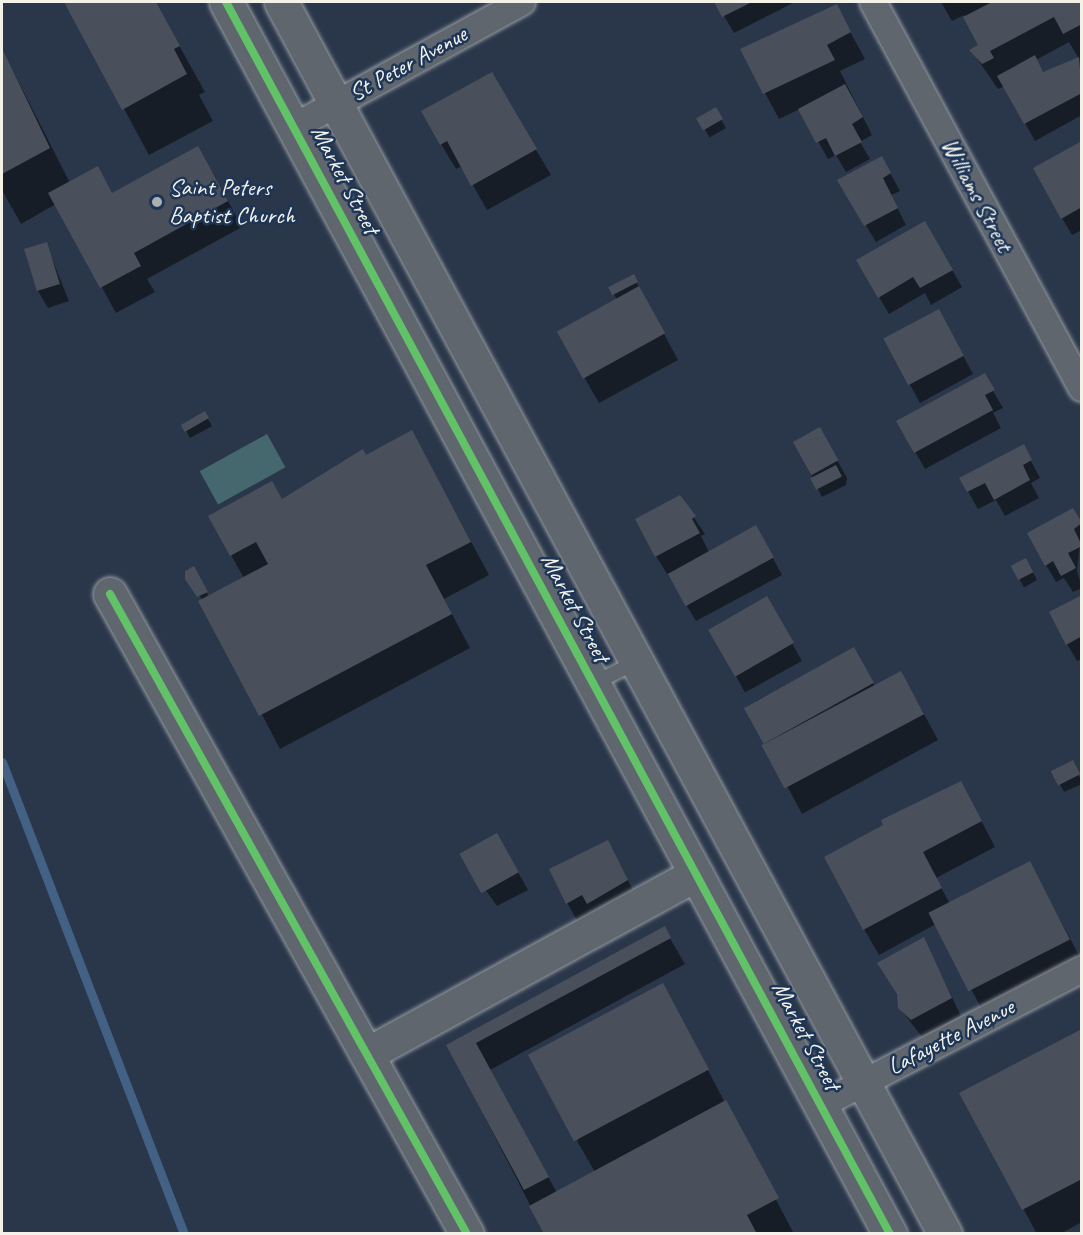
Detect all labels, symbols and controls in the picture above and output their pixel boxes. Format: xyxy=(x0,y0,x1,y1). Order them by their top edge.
street label: St Peter Avenue xyxy=(344,20,472,108)
street label: Market Street xyxy=(304,121,386,239)
street label: Williams Street xyxy=(935,133,1019,257)
place label: Saint Peters Baptist Church xyxy=(169,174,295,230)
marker: Saint Peters Baptist Church xyxy=(150,195,164,209)
street label: Market Street xyxy=(534,549,616,667)
street label: Market Street xyxy=(765,977,847,1095)
street label: Lafayette Avenue xyxy=(883,993,1019,1081)

